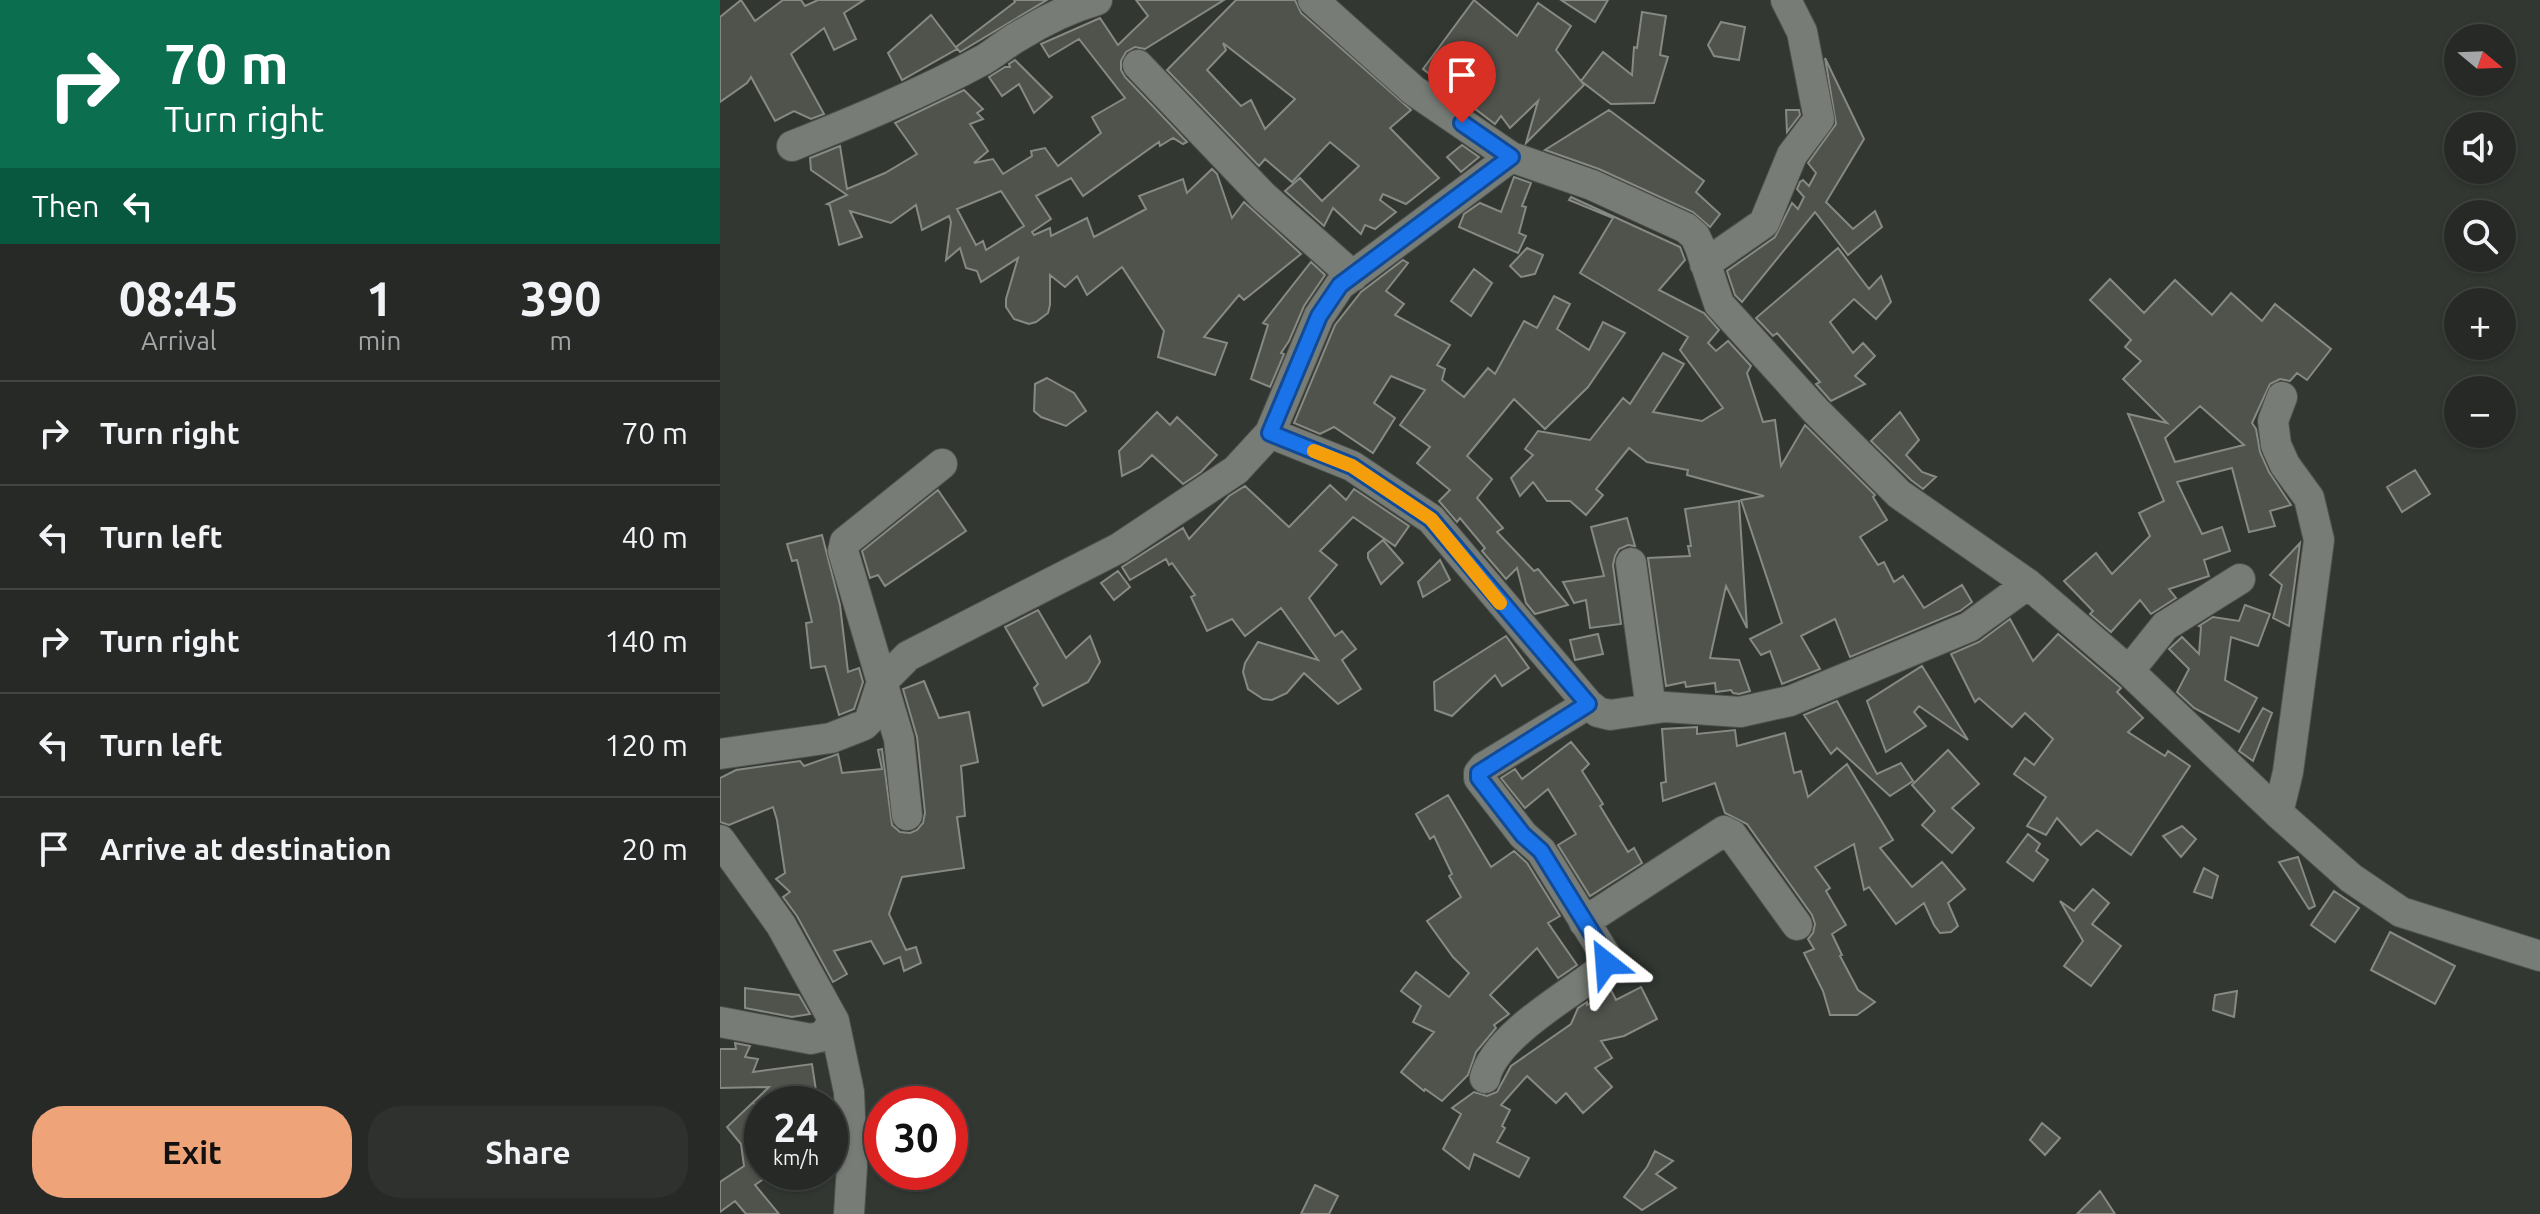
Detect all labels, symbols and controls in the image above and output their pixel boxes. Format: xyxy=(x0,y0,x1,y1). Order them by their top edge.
north arrow xyxy=(2444,24,2516,96)
map controls xyxy=(2444,24,2516,448)
icon: right xyxy=(32,32,136,136)
text: 70 m xyxy=(164,32,289,95)
pin xyxy=(1428,41,1496,123)
icon: arrive xyxy=(1440,53,1484,97)
text: Turn right xyxy=(164,98,324,139)
button: sound xyxy=(2444,112,2516,184)
icon: left xyxy=(116,184,160,228)
text: Then xyxy=(32,189,100,223)
button: search xyxy=(2444,200,2516,272)
text: 08:45 xyxy=(119,271,239,325)
text: 1 xyxy=(366,271,393,325)
text: 390 xyxy=(520,271,601,325)
button: + xyxy=(2444,288,2516,360)
text: Arrival xyxy=(141,326,217,355)
text: min xyxy=(358,326,401,355)
text: m xyxy=(549,326,572,355)
button: − xyxy=(2444,376,2516,448)
icon: right xyxy=(32,411,76,455)
text: Turn right xyxy=(100,416,240,450)
text: 70 m xyxy=(621,416,688,450)
icon: left xyxy=(32,515,76,559)
text: Turn left xyxy=(100,520,222,554)
text: 40 m xyxy=(621,520,688,554)
icon: right xyxy=(32,619,76,663)
text: Turn right xyxy=(100,624,240,658)
text: 140 m xyxy=(604,624,688,658)
icon: left xyxy=(32,723,76,767)
text: Turn left xyxy=(100,728,222,762)
text: 120 m xyxy=(604,728,688,762)
icon: arrive xyxy=(32,827,76,871)
text: Arrive at destination xyxy=(100,832,392,866)
text: 20 m xyxy=(621,832,688,866)
position arrow xyxy=(1564,921,1648,1005)
speed limit sign: 30 xyxy=(864,1086,968,1190)
text: 24 xyxy=(773,1105,819,1150)
button: Exit xyxy=(32,1106,352,1198)
button: Share xyxy=(368,1106,688,1198)
text: km/h xyxy=(773,1146,819,1169)

